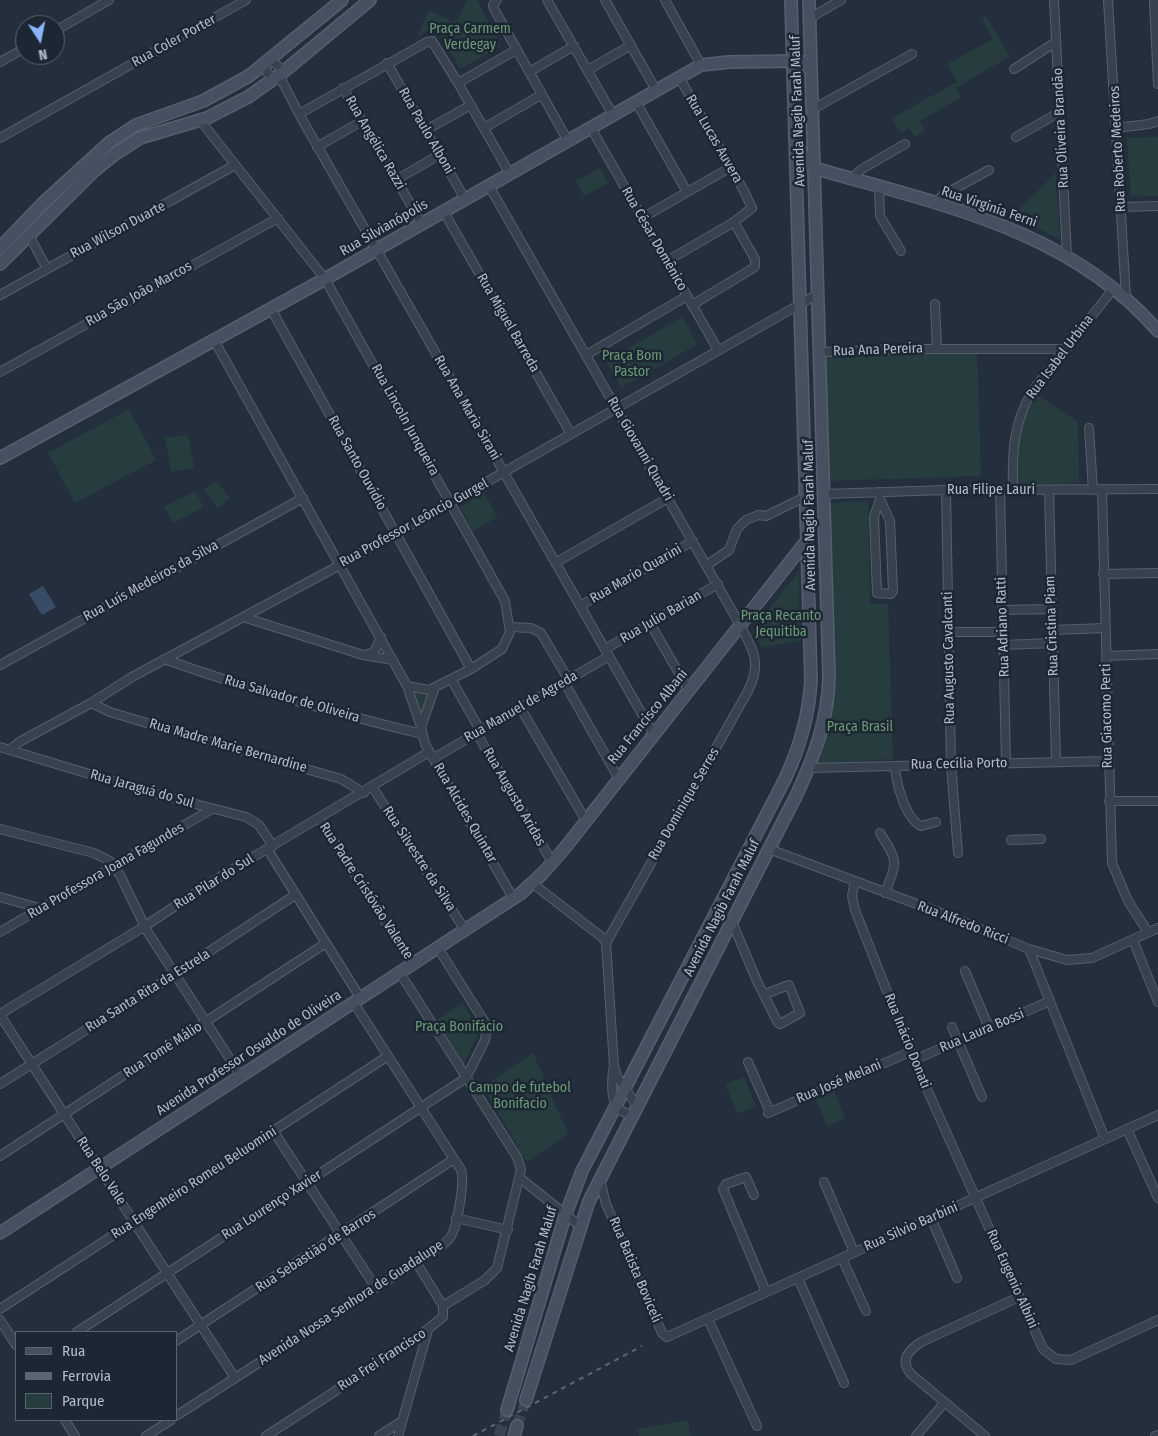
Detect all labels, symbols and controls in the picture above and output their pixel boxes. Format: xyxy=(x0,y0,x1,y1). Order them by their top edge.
street label: Rua Coler Porter xyxy=(129,11,219,71)
north arrow xyxy=(15,15,65,65)
park label: Praça Carmem Verdegay xyxy=(429,21,511,54)
street label: Avenida Nagib Farah Maluf xyxy=(787,35,809,187)
text: N xyxy=(37,45,49,63)
street label: Rua Oliveira Brandão xyxy=(1049,67,1073,189)
street label: Rua Paulo Alboni xyxy=(394,85,458,177)
street label: Rua Roberto Medeiros xyxy=(1106,85,1130,213)
street label: Rua Lucas Auvera xyxy=(682,92,746,186)
street label: Rua Angélica Razzi xyxy=(341,93,409,193)
street label: Rua Virginía Ferni xyxy=(939,183,1039,231)
street label: Rua César Domênico xyxy=(617,184,691,294)
street label: Rua Silvianópolis xyxy=(337,196,431,260)
street label: Rua Wilson Duarte xyxy=(68,198,168,262)
street label: Rua São João Marcos xyxy=(83,258,195,330)
street label: Rua Miguel Barreda xyxy=(473,271,543,375)
street label: Rua Isabel Urbina xyxy=(1023,312,1097,402)
street label: Rua Ana Pereira xyxy=(833,340,923,360)
park label: Praça Bom Pastor xyxy=(602,348,662,381)
street label: Rua Ana Maria Sirani xyxy=(430,353,504,463)
street label: Rua Lincoln Junqueira xyxy=(367,361,443,479)
street label: Rua Giovanni Quadri xyxy=(603,394,677,504)
street label: Rua Santo Ouvídio xyxy=(324,413,390,513)
street label: Avenida Nagib Farah Maluf xyxy=(800,439,820,591)
street label: Rua Professor Leôncio Gurgel xyxy=(337,475,491,571)
street label: Rua Filipe Lauri xyxy=(947,482,1035,498)
street label: Rua Luís Medeiros da Silva xyxy=(81,537,221,625)
street label: Rua Mario Quarini xyxy=(587,541,685,607)
street label: Rua Cristina Piam xyxy=(1042,575,1062,677)
street label: Rua Adriano Ratti xyxy=(993,577,1013,677)
street label: Rua Julio Barian xyxy=(617,587,705,647)
street label: Rua Augusto Cavalcanti xyxy=(939,591,959,725)
park label: Praça Recanto Jequitiba xyxy=(741,608,821,640)
street label: Rua Giacomo Perti xyxy=(1098,663,1116,769)
street label: Rua Francisco Albani xyxy=(605,666,691,768)
street label: Rua Manuel de Agreda xyxy=(461,668,581,746)
street label: Rua Salvador de Oliveira xyxy=(222,672,362,726)
street label: Rua Madre Marie Bernardine xyxy=(147,715,309,777)
park label: Praça Brasil xyxy=(827,719,893,735)
street label: Rua Augusto Aridas xyxy=(479,745,549,849)
street label: Rua Dominique Serres xyxy=(645,745,723,863)
street label: Rua Cecília Porto xyxy=(910,755,1008,773)
street label: Rua Alcides Quintar xyxy=(430,760,500,866)
street label: Rua Jaraguá do Sul xyxy=(88,766,196,812)
street label: Rua Silvestre da Silva xyxy=(379,803,459,915)
street label: Rua Professora Joana Fagundes xyxy=(25,819,187,923)
street label: Rua Padre Cristóvão Valente xyxy=(315,819,417,963)
street label: Avenida Nagib Farah Maluf xyxy=(680,837,764,979)
street label: Rua Pilar do Sul xyxy=(171,851,257,913)
street label: Rua Alfredo Ricci xyxy=(915,898,1011,948)
street label: Rua Santa Rita da Estrela xyxy=(83,946,213,1036)
street label: Avenida Professor Osvaldo de Oliveira xyxy=(153,987,345,1119)
street label: Rua Inácio Donati xyxy=(880,991,934,1091)
street label: Rua Laura Bossi xyxy=(937,1006,1027,1056)
street label: Rua Tomé Málio xyxy=(121,1018,205,1082)
park label: Praça Bonifácio xyxy=(415,1019,503,1035)
street label: Rua José Melani xyxy=(794,1057,884,1107)
park label: Campo de futebol Bonifacio xyxy=(469,1080,571,1112)
street label: Rua Engenheiro Romeu Beluomini xyxy=(108,1123,280,1243)
street label: Rua Belo Vale xyxy=(73,1134,129,1208)
street label: Rua Lourenço Xavier xyxy=(219,1166,325,1244)
street label: Rua Silvio Barbini xyxy=(862,1199,960,1255)
street label: Avenida Nagib Farah Maluf xyxy=(501,1204,561,1354)
street label: Rua Sebastião de Barros xyxy=(253,1206,379,1296)
street label: Rua Batista Boviceli xyxy=(605,1215,665,1325)
street label: Rua Eugenio Albini xyxy=(983,1227,1041,1331)
street label: Avenida Nossa Senhora de Guadalupe xyxy=(255,1237,447,1369)
street label: Rua Frei Francisco xyxy=(335,1325,429,1395)
legend xyxy=(15,1331,178,1421)
text: Rua xyxy=(62,1342,85,1360)
text: Ferrovia xyxy=(62,1367,111,1385)
text: Parque xyxy=(62,1392,105,1410)

